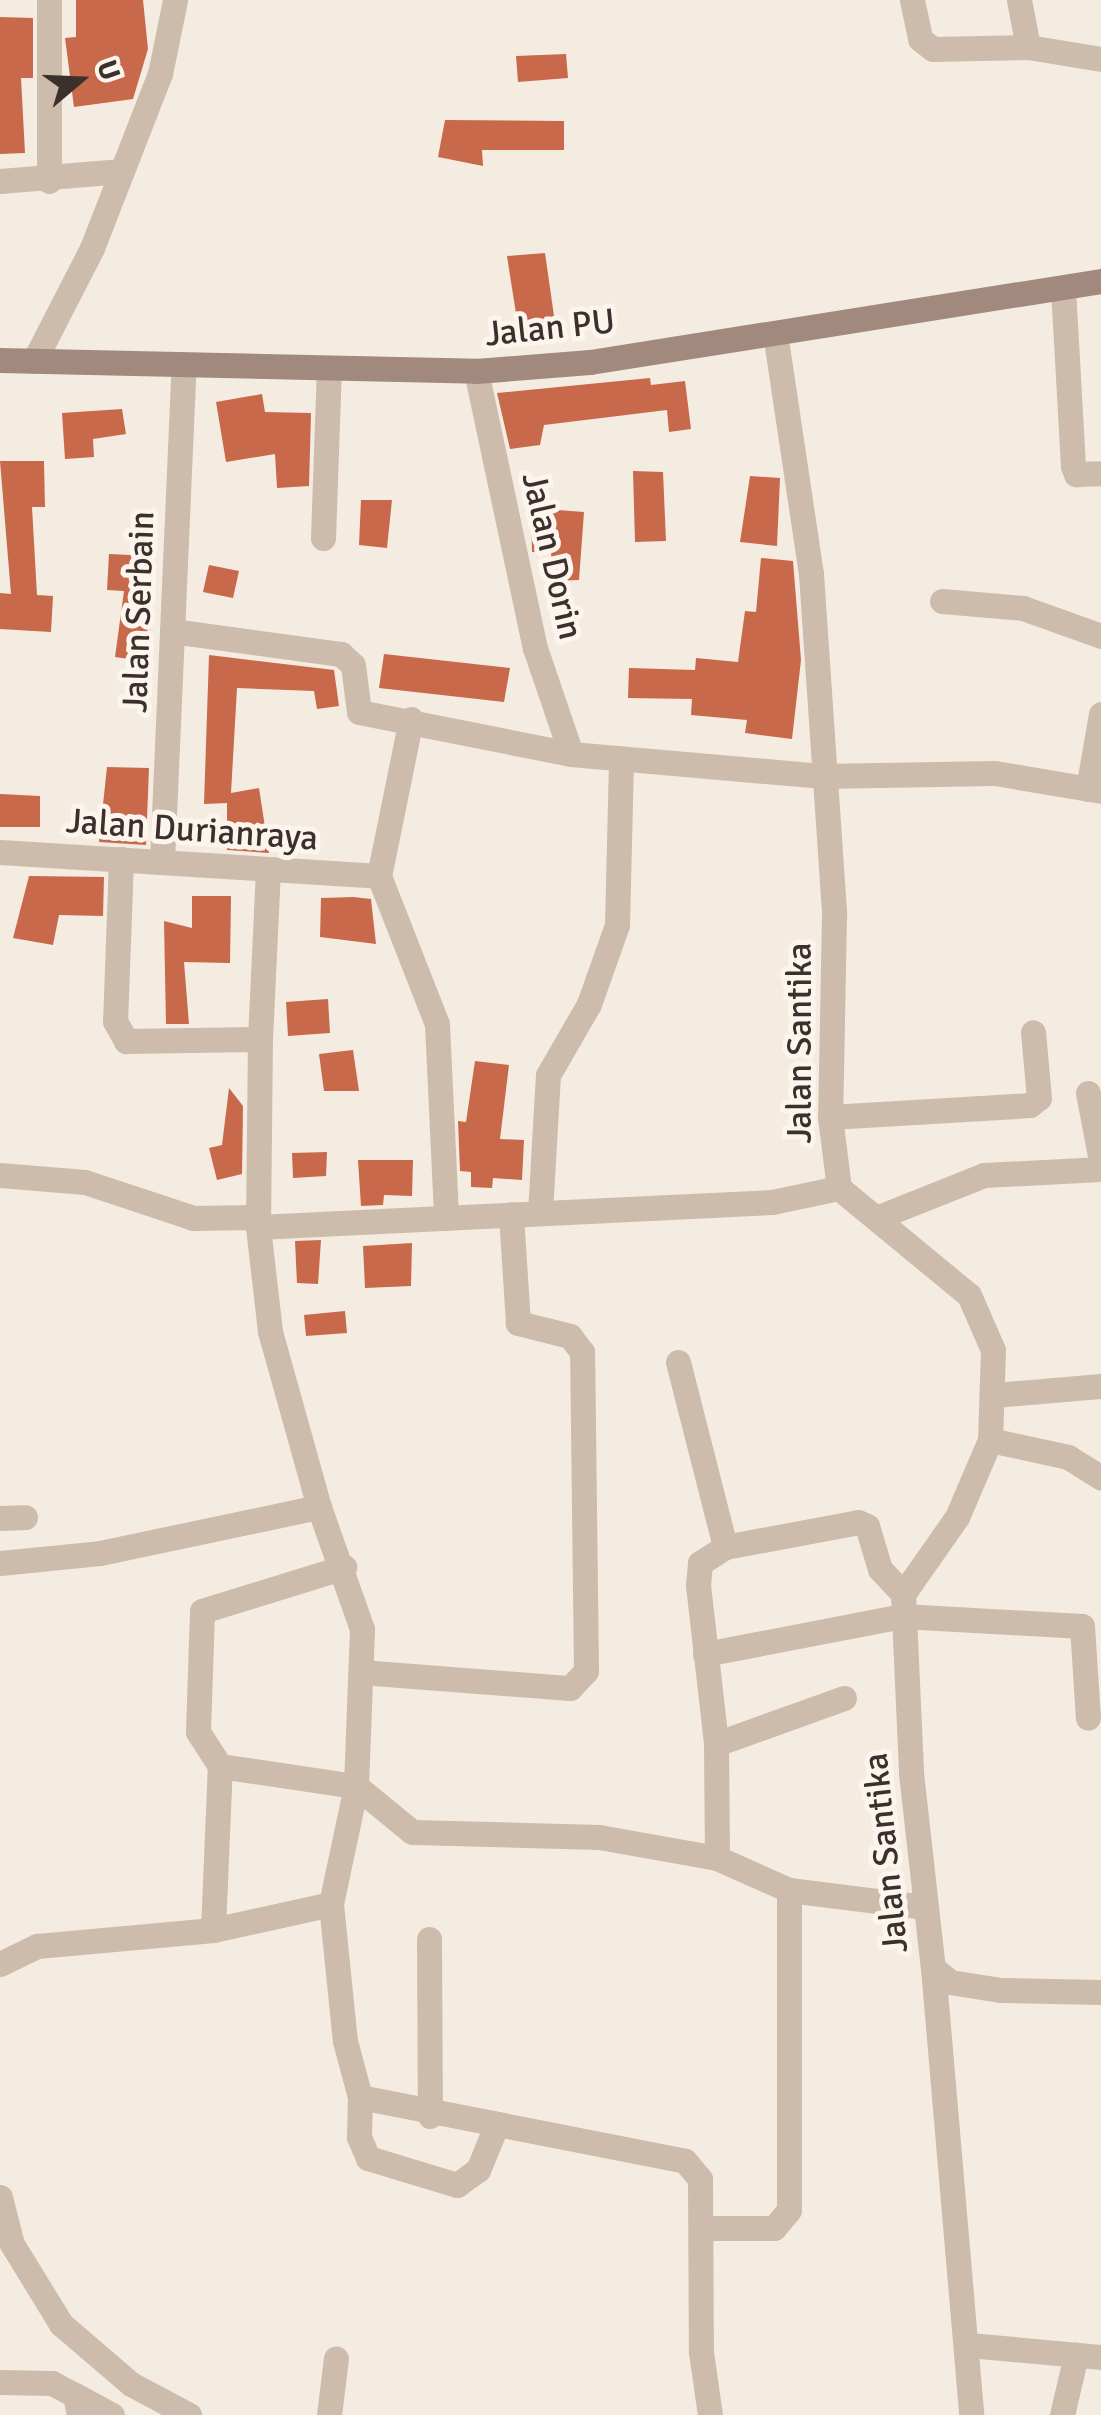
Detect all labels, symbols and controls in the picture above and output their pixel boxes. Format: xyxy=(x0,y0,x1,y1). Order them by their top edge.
north arrow xyxy=(30,30,130,130)
text: U xyxy=(89,56,128,85)
street label: Jalan PU xyxy=(483,300,617,356)
street label: Jalan Dorin xyxy=(512,468,592,644)
street label: Jalan Serbain xyxy=(114,510,164,714)
street label: Jalan Durianraya xyxy=(65,800,319,860)
street label: Jalan Santika xyxy=(779,943,821,1143)
street label: Jalan Santika xyxy=(855,1751,917,1955)

